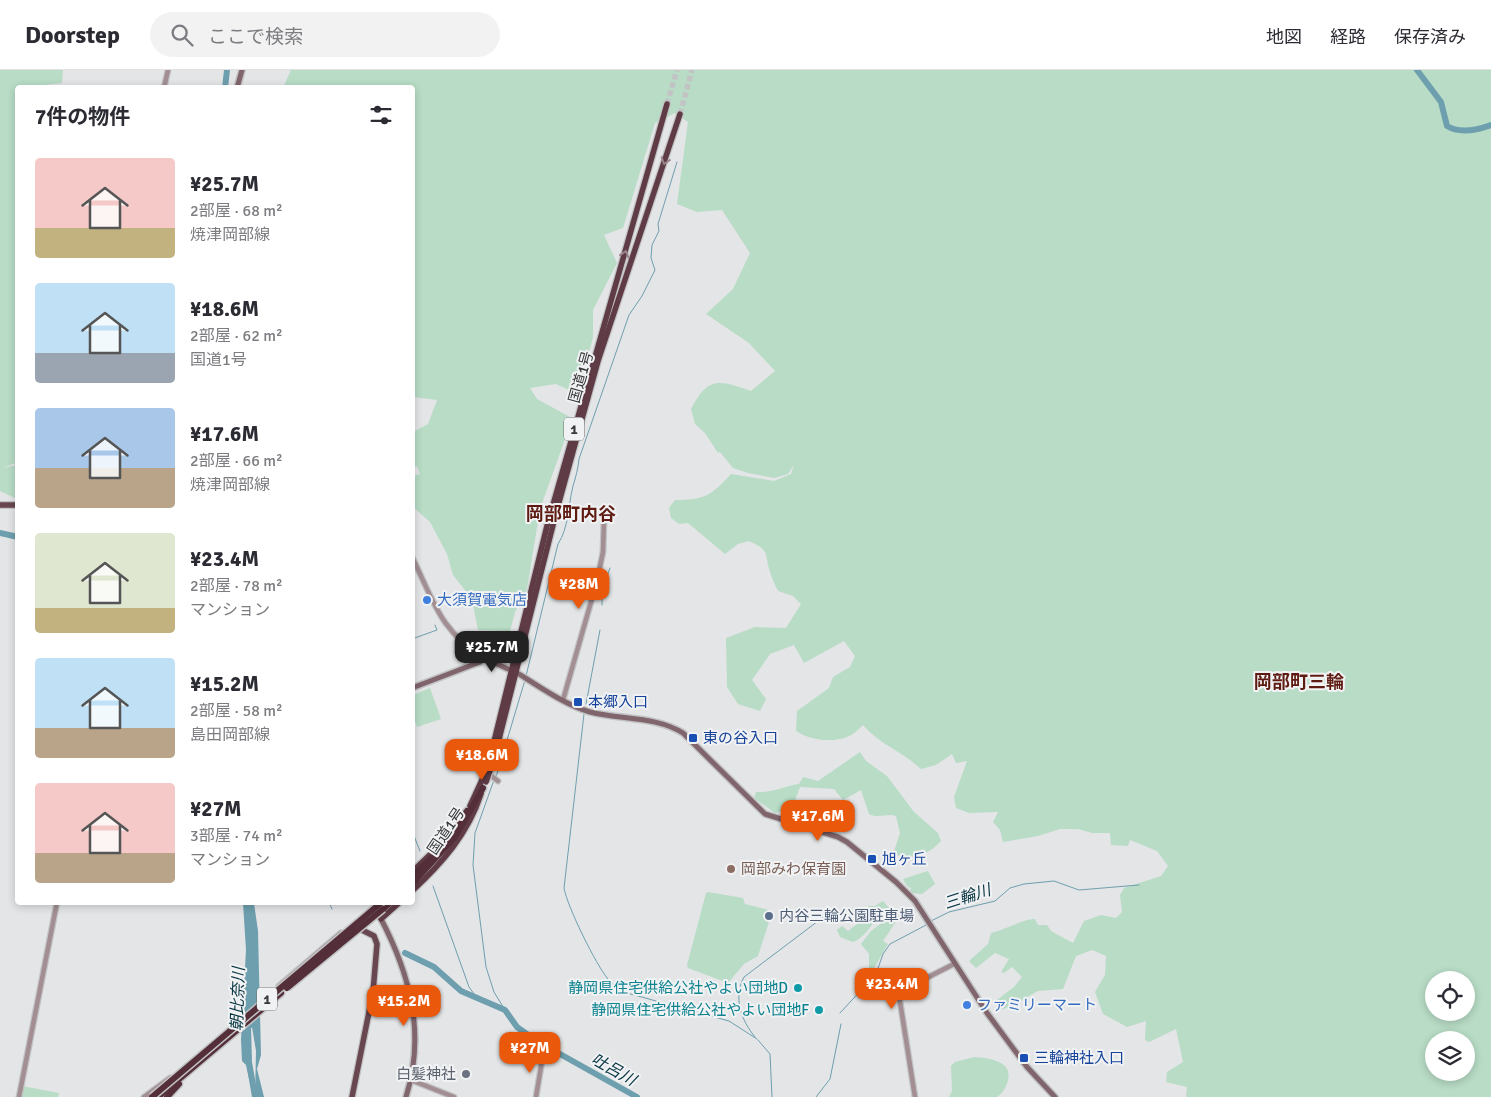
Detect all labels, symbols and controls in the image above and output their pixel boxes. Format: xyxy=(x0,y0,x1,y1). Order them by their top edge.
search box xyxy=(150,12,500,57)
text: Doorstep xyxy=(25,20,120,50)
icon: search xyxy=(168,21,196,49)
text: ここで検索 xyxy=(208,25,303,49)
text: 地図 xyxy=(1266,26,1302,48)
text: 経路 xyxy=(1330,26,1366,48)
text: 保存済み xyxy=(1394,26,1466,48)
icon: filters xyxy=(367,101,395,129)
text: 7件の物件 xyxy=(35,104,130,130)
one-way arrow xyxy=(661,156,671,164)
text: ¥25.7M xyxy=(190,171,259,197)
icon: home xyxy=(75,178,135,238)
text: 2部屋 · 68 m² xyxy=(190,201,283,221)
text: 焼津岡部線 xyxy=(190,225,270,245)
one-way arrow xyxy=(620,251,630,259)
text: ¥18.6M xyxy=(190,296,259,322)
icon: home xyxy=(75,303,135,363)
text: 2部屋 · 62 m² xyxy=(190,326,283,346)
street label: 国道1号 xyxy=(565,349,597,405)
text: 国道1号 xyxy=(190,350,247,370)
road number: 1 xyxy=(564,418,584,440)
text: ¥17.6M xyxy=(190,421,259,447)
icon: home xyxy=(75,428,135,488)
text: 2部屋 · 66 m² xyxy=(190,451,283,471)
text: 焼津岡部線 xyxy=(190,475,270,495)
district label: 岡部町内谷 xyxy=(526,503,616,525)
text: ¥23.4M xyxy=(190,546,259,572)
icon: home xyxy=(75,553,135,613)
pin: ¥28M xyxy=(549,568,609,610)
text: ¥28M xyxy=(559,574,599,594)
text: 2部屋 · 78 m² xyxy=(190,576,283,596)
place label: 大須賀電気店 xyxy=(437,591,527,609)
marker: 大須賀電気店 xyxy=(421,594,433,606)
text: マンション xyxy=(190,600,270,620)
pin: ¥25.7M xyxy=(451,630,533,673)
text: ¥25.7M xyxy=(466,637,518,657)
text: ¥15.2M xyxy=(190,671,259,697)
district label: 岡部町三輪 xyxy=(1254,671,1344,693)
icon: home xyxy=(75,678,135,738)
place label: 本郷入口 xyxy=(588,693,648,711)
marker: 本郷入口 xyxy=(572,696,584,708)
text: 2部屋 · 58 m² xyxy=(190,701,283,721)
text: 島田岡部線 xyxy=(190,725,270,745)
place label: 東の谷入口 xyxy=(703,729,778,747)
marker: 東の谷入口 xyxy=(687,732,699,744)
pin: ¥18.6M xyxy=(441,738,523,781)
text: ¥18.6M xyxy=(456,745,508,765)
text: ¥27M xyxy=(190,796,242,822)
pin: ¥17.6M xyxy=(777,800,859,842)
icon: home xyxy=(75,803,135,863)
street label: 国道1号 xyxy=(424,804,468,858)
text: ¥17.6M xyxy=(792,806,844,826)
text: 3部屋 · 74 m² xyxy=(190,826,283,846)
text: マンション xyxy=(190,850,270,870)
place label: 旭ヶ丘 xyxy=(882,850,927,868)
marker: 旭ヶ丘 xyxy=(866,853,878,865)
place label: 岡部みわ保育園 xyxy=(741,860,846,878)
marker: 岡部みわ保育園 xyxy=(725,863,737,875)
water label: 三輪川 xyxy=(941,879,995,914)
place label: 内谷三輪公園駐車場 xyxy=(779,907,914,925)
marker: 内谷三輪公園駐車場 xyxy=(763,910,775,922)
water label: 朝比奈川 xyxy=(227,965,249,1031)
pin: ¥23.4M xyxy=(851,968,933,1010)
map controls xyxy=(1425,971,1475,1081)
button: locate xyxy=(1425,971,1475,1021)
text: ¥23.4M xyxy=(866,974,918,994)
place label: 静岡県住宅供給公社やよい団地D xyxy=(568,979,788,997)
marker: 静岡県住宅供給公社やよい団地D xyxy=(792,982,804,994)
pin: ¥15.2M xyxy=(363,984,445,1027)
road number: 1 xyxy=(257,988,277,1011)
text: ¥15.2M xyxy=(378,991,430,1011)
place label: ファミリーマート xyxy=(977,996,1097,1014)
marker: ファミリーマート xyxy=(961,999,973,1011)
place label: 静岡県住宅供給公社やよい団地F xyxy=(591,1001,809,1019)
marker: 静岡県住宅供給公社やよい団地F xyxy=(813,1004,825,1016)
button: layers xyxy=(1425,1031,1475,1081)
pin: ¥27M xyxy=(500,1032,560,1074)
text: ¥27M xyxy=(510,1038,550,1058)
water label: 吐呂川 xyxy=(588,1049,641,1091)
place label: 三輪神社入口 xyxy=(1034,1049,1124,1067)
marker: 三輪神社入口 xyxy=(1018,1052,1030,1064)
place label: 白髪神社 xyxy=(396,1065,456,1083)
marker: 白髪神社 xyxy=(460,1068,472,1080)

